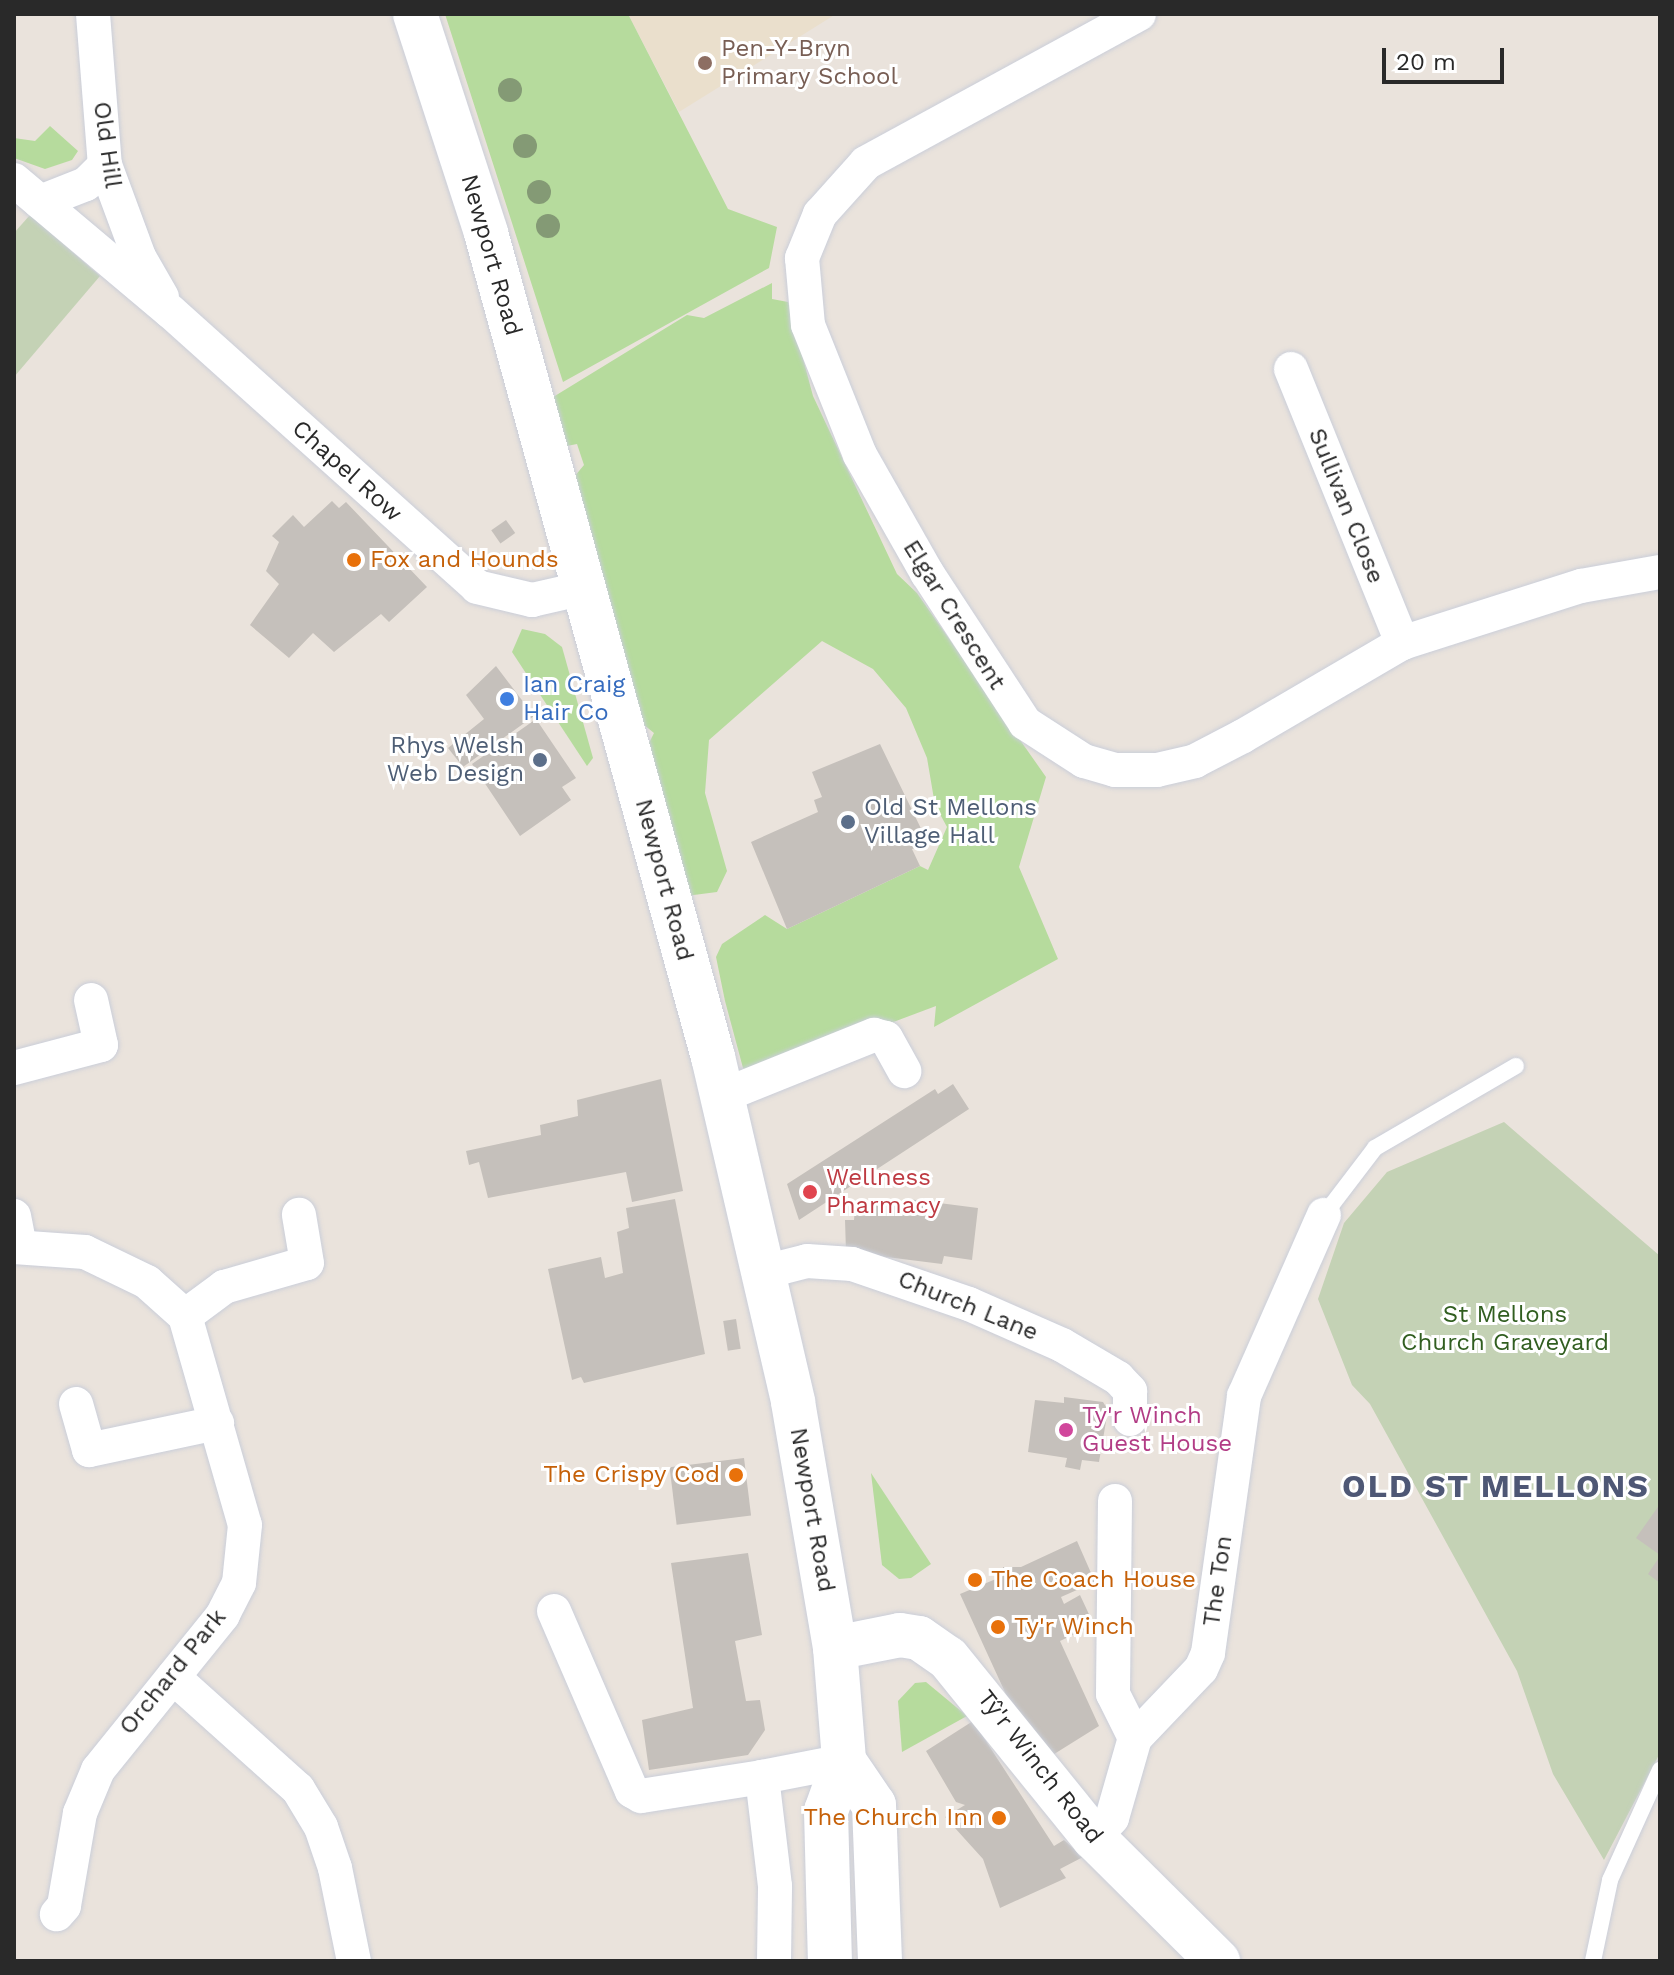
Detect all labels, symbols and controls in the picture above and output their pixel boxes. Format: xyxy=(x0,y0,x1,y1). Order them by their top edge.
scale bar xyxy=(1386,32,1508,82)
place label: Pen-Y-Bryn Primary School xyxy=(721,35,898,91)
text: 20 m xyxy=(1396,48,1456,76)
marker: Pen-Y-Bryn Primary School xyxy=(696,54,714,72)
street label: Old Hill xyxy=(87,100,127,190)
street label: Newport Road xyxy=(454,171,528,339)
street label: Chapel Row xyxy=(286,414,408,528)
street label: Sullivan Close xyxy=(1302,424,1390,588)
street label: Elgar Crescent xyxy=(896,535,1012,695)
place label: Fox and Hounds xyxy=(370,546,559,574)
marker: Fox and Hounds xyxy=(345,551,363,569)
place label: Ian Craig Hair Co xyxy=(523,671,625,727)
marker: Ian Craig Hair Co xyxy=(498,690,516,708)
place label: Rhys Welsh Web Design xyxy=(387,732,524,788)
marker: Rhys Welsh Web Design xyxy=(531,751,549,769)
place label: Old St Mellons Village Hall xyxy=(864,794,1037,850)
street label: Newport Road xyxy=(629,796,699,964)
marker: Old St Mellons Village Hall xyxy=(839,813,857,831)
place label: Wellness Pharmacy xyxy=(826,1164,941,1220)
marker: Wellness Pharmacy xyxy=(801,1183,819,1201)
street label: Church Lane xyxy=(894,1265,1042,1347)
park label: St Mellons Church Graveyard xyxy=(1401,1301,1609,1357)
place label: Ty'r Winch Guest House xyxy=(1082,1402,1232,1458)
marker: Ty'r Winch Guest House xyxy=(1057,1421,1075,1439)
street label: Newport Road xyxy=(783,1426,841,1594)
place label: The Crispy Cod xyxy=(543,1461,720,1489)
marker: The Crispy Cod xyxy=(727,1466,745,1484)
district label: OLD ST MELLONS xyxy=(1342,1467,1650,1505)
street label: The Ton xyxy=(1197,1533,1239,1629)
place label: The Coach House xyxy=(991,1566,1196,1594)
marker: The Coach House xyxy=(966,1571,984,1589)
street label: Orchard Park xyxy=(114,1603,232,1741)
place label: Ty'r Winch xyxy=(1014,1613,1135,1641)
marker: Ty'r Winch xyxy=(989,1618,1007,1636)
street label: Tŷ'r Winch Road xyxy=(971,1684,1109,1850)
place label: The Church Inn xyxy=(803,1804,983,1832)
marker: The Church Inn xyxy=(990,1809,1008,1827)

